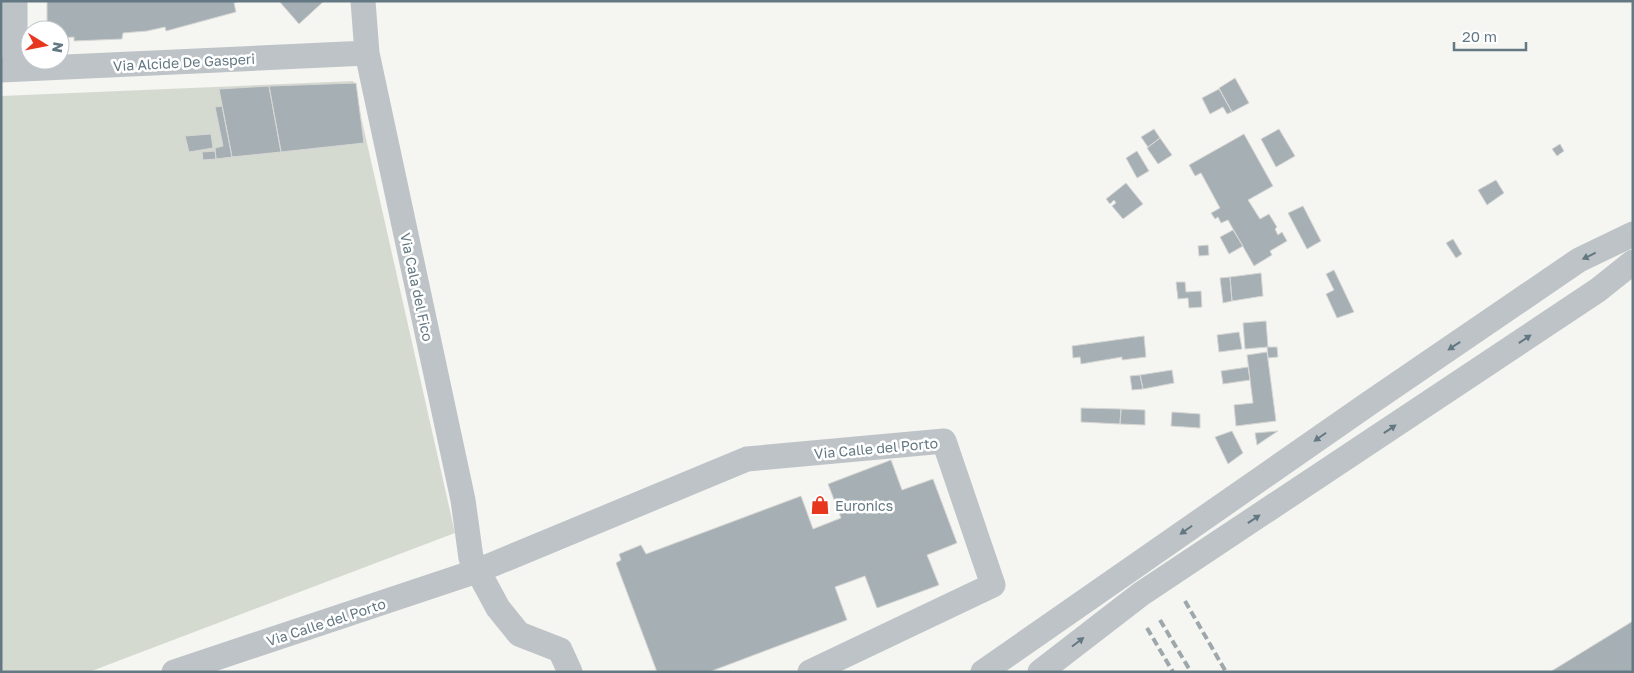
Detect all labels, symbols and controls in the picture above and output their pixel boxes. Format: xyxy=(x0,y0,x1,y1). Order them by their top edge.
north arrow xyxy=(20,20,70,70)
scale bar xyxy=(1454,20,1526,52)
text: 20 m xyxy=(1462,27,1497,45)
text: N xyxy=(49,41,68,54)
street label: Via Alcide De Gasperi xyxy=(113,50,255,74)
street label: Via Cala del Fico xyxy=(397,231,437,343)
one-way arrow xyxy=(1582,252,1596,260)
one-way arrow xyxy=(1518,334,1532,344)
one-way arrow xyxy=(1447,341,1461,350)
one-way arrow xyxy=(1383,424,1396,434)
one-way arrow xyxy=(1313,432,1326,442)
street label: Via Calle del Porto xyxy=(813,434,939,462)
shop icon: Euronics xyxy=(809,494,831,516)
place label: Euronics xyxy=(835,497,893,514)
one-way arrow xyxy=(1248,514,1261,524)
one-way arrow xyxy=(1179,525,1193,535)
street label: Via Calle del Porto xyxy=(264,595,388,649)
one-way arrow xyxy=(1071,637,1085,647)

